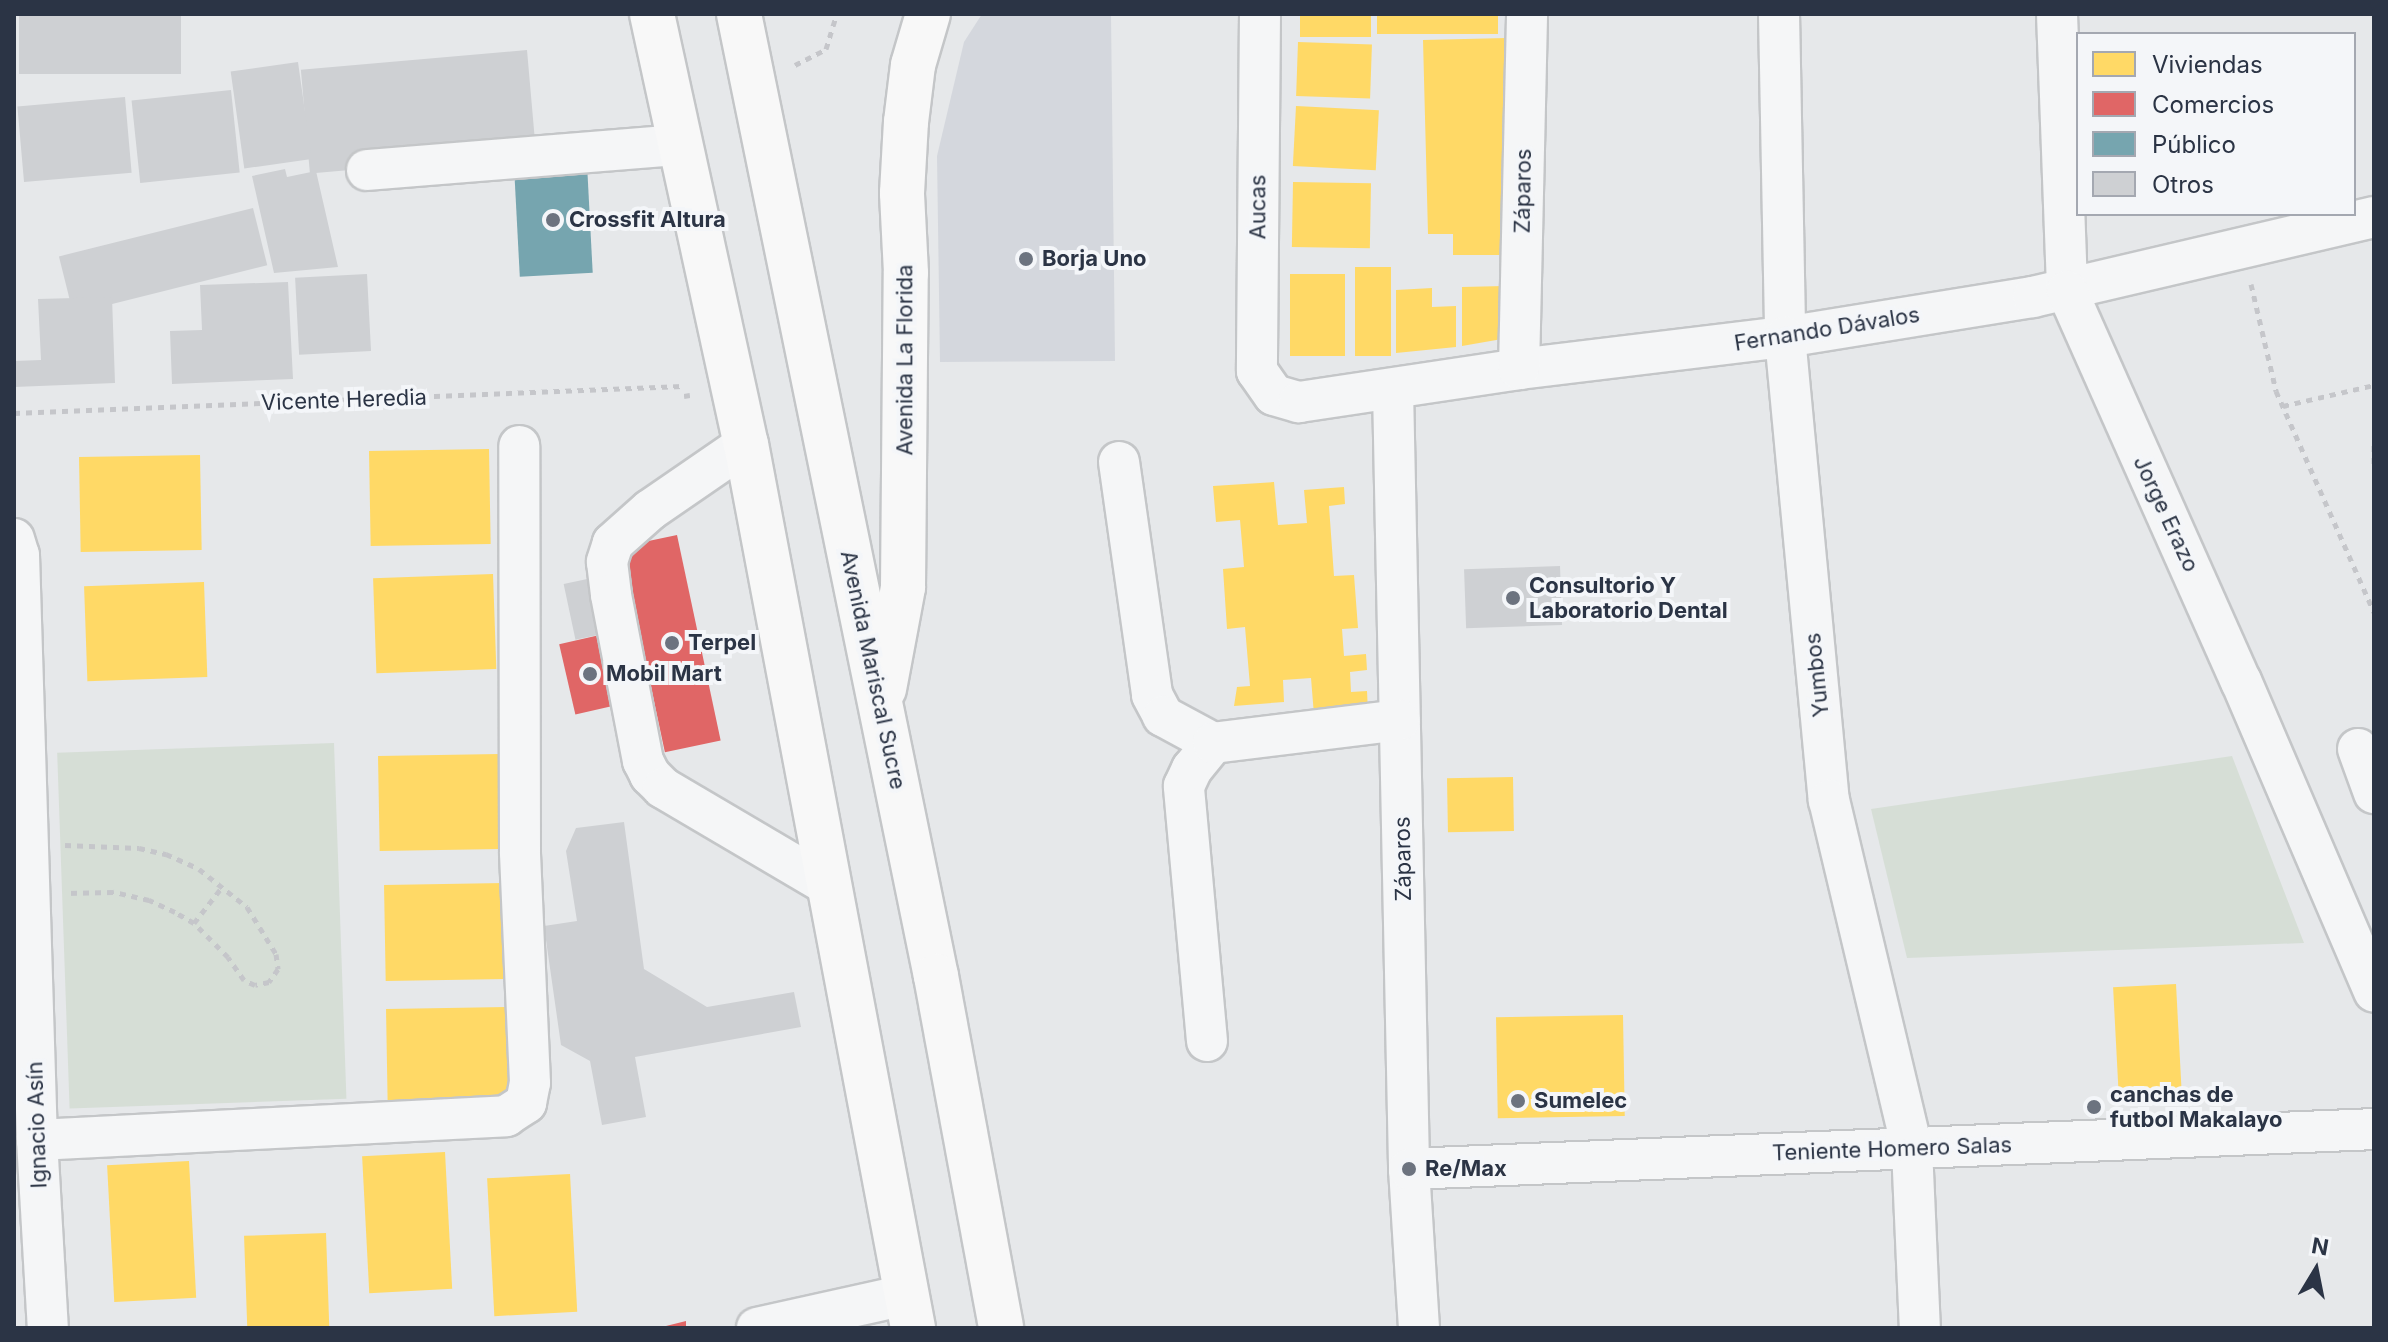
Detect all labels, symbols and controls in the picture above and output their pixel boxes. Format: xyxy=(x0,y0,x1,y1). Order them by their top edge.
legend xyxy=(2076,32,2356,216)
text: Viviendas xyxy=(2152,50,2263,79)
text: Comercios xyxy=(2152,90,2274,119)
text: Público xyxy=(2152,130,2236,159)
street label: Záparos xyxy=(1509,148,1537,234)
text: Otros xyxy=(2152,170,2214,199)
street label: Aucas xyxy=(1245,175,1271,239)
place label: Crossfit Altura xyxy=(569,207,726,233)
marker: Crossfit Altura xyxy=(544,211,562,229)
place label: Borja Uno xyxy=(1042,246,1147,272)
marker: Borja Uno xyxy=(1017,250,1035,268)
street label: Avenida La Florida xyxy=(892,264,918,456)
street label: Fernando Dávalos xyxy=(1732,301,1922,357)
street label: Vicente Heredia xyxy=(261,384,427,416)
street label: Jorge Erazo xyxy=(2128,452,2204,576)
street label: Avenida Mariscal Sucre xyxy=(835,548,911,792)
place label: Consultorio Y Laboratorio Dental xyxy=(1529,572,1728,624)
marker: Consultorio Y Laboratorio Dental xyxy=(1504,589,1522,607)
place label: Terpel xyxy=(688,630,756,656)
street label: Yumbos xyxy=(1799,632,1835,718)
marker: Terpel xyxy=(663,634,681,652)
place label: Mobil Mart xyxy=(606,661,722,687)
marker: Mobil Mart xyxy=(581,665,599,683)
street label: Záparos xyxy=(1389,816,1417,902)
street label: Ignacio Asín xyxy=(22,1061,52,1189)
place label: canchas de futbol Makalayo xyxy=(2110,1081,2283,1132)
place label: Sumelec xyxy=(1534,1088,1627,1114)
marker: Sumelec xyxy=(1509,1092,1527,1110)
marker: canchas de futbol Makalayo xyxy=(2085,1098,2103,1116)
street label: Teniente Homero Salas xyxy=(1772,1132,2012,1166)
place label: Re/Max xyxy=(1425,1156,1507,1182)
marker: Re/Max xyxy=(1400,1160,1418,1178)
north arrow xyxy=(2276,1230,2356,1310)
text: N xyxy=(2310,1232,2331,1261)

